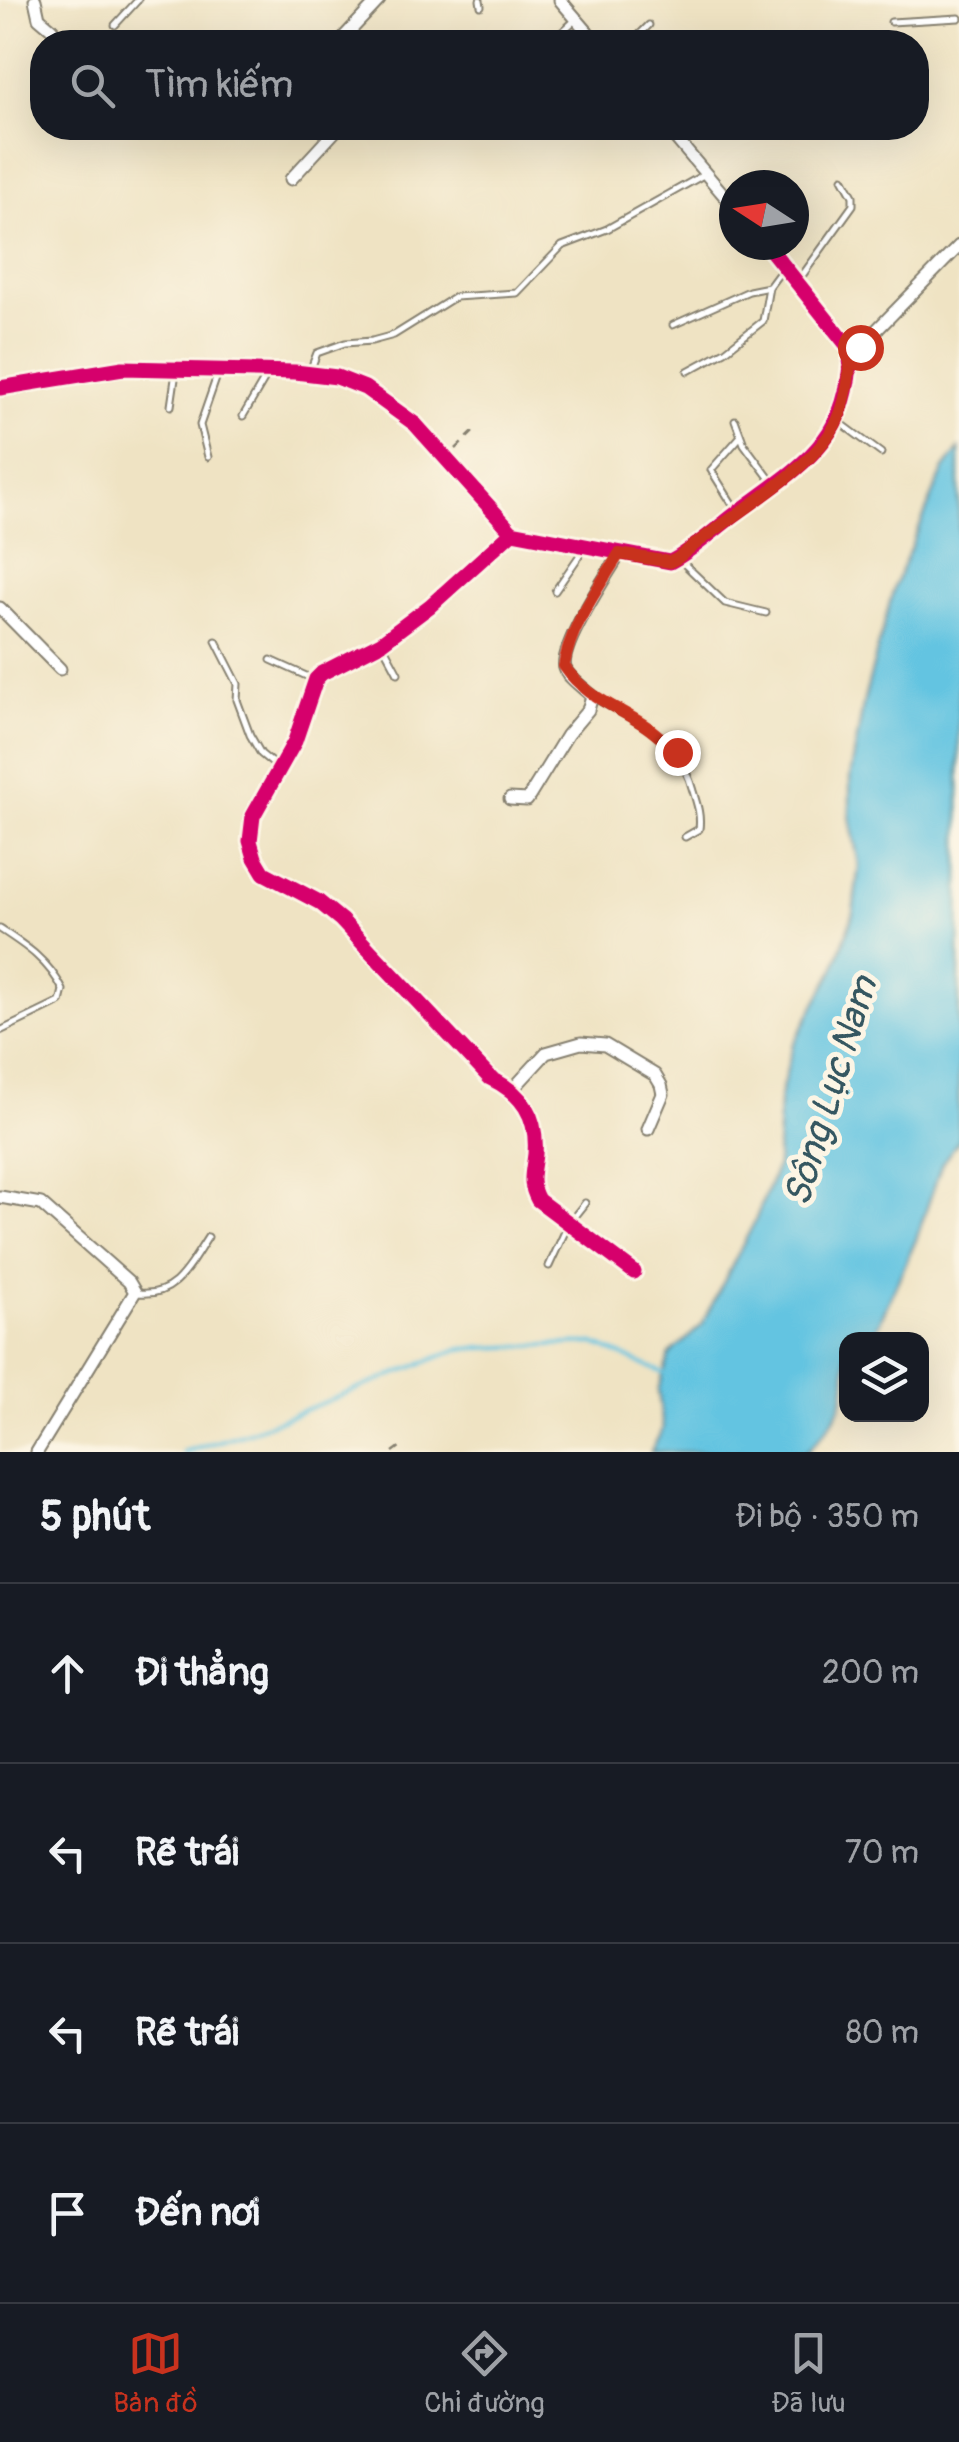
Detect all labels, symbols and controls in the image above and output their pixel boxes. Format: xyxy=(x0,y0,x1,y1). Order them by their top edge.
search box xyxy=(30,30,929,140)
icon: search xyxy=(65,58,120,113)
text: Tìm kiếm xyxy=(145,61,293,109)
north arrow xyxy=(719,170,809,260)
route start xyxy=(838,325,884,371)
route end xyxy=(655,730,701,776)
water label: Sông Lục Nam xyxy=(773,969,889,1212)
map controls xyxy=(839,1332,929,1422)
button: layers xyxy=(839,1332,929,1422)
text: 5 phút xyxy=(40,1491,150,1543)
text: Đi bộ · 350 m xyxy=(735,1497,919,1537)
icon: ahead xyxy=(40,1646,95,1701)
text: Đi thẳng xyxy=(135,1649,269,1697)
text: 200 m xyxy=(822,1653,919,1693)
icon: left xyxy=(40,1826,95,1881)
text: Rẽ trái xyxy=(135,1829,239,1877)
text: 70 m xyxy=(845,1833,919,1873)
icon: left xyxy=(40,2006,95,2061)
text: Rẽ trái xyxy=(135,2009,239,2057)
text: 80 m xyxy=(846,2013,919,2053)
icon: arrive xyxy=(40,2186,95,2241)
text: Đến nơi xyxy=(135,2189,259,2237)
tab: Bản đồ xyxy=(113,2326,198,2421)
tab: Chỉ đường xyxy=(424,2326,545,2421)
tab: Đã lưu xyxy=(771,2326,846,2421)

